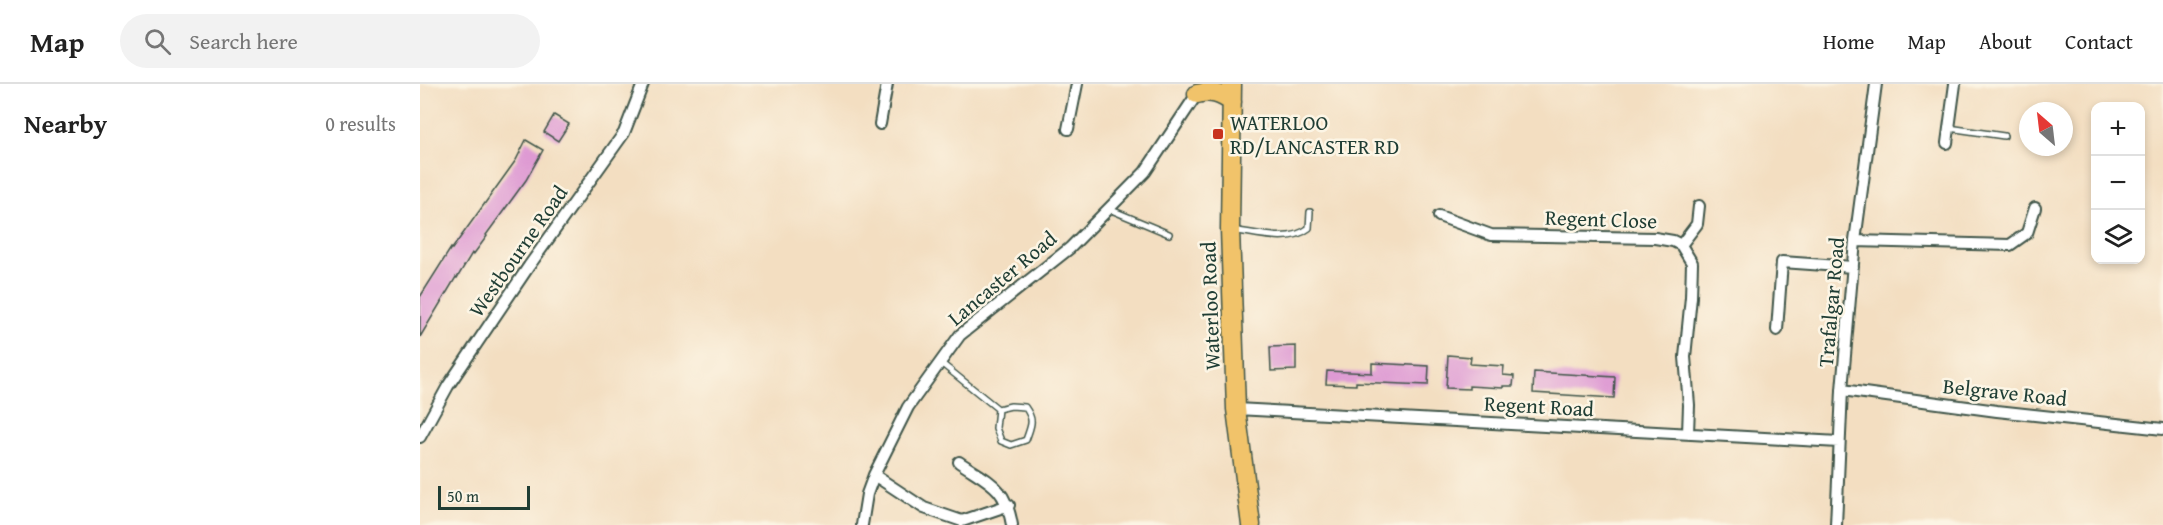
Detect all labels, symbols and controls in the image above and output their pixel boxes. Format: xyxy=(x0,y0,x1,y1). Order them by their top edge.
search box xyxy=(120,14,540,68)
text: Map xyxy=(30,21,84,62)
icon: search xyxy=(141,25,174,58)
text: Search here xyxy=(189,25,298,57)
text: Home xyxy=(1823,26,1874,57)
text: Map xyxy=(1907,26,1946,57)
text: About xyxy=(1979,26,2032,57)
text: Contact xyxy=(2065,26,2133,57)
north arrow xyxy=(2019,102,2073,156)
map controls xyxy=(2091,102,2145,264)
button: + xyxy=(2091,102,2145,156)
text: Nearby xyxy=(24,104,107,143)
place label: WATERLOO RD/LANCASTER RD xyxy=(1230,107,1399,162)
text: 0 results xyxy=(325,109,396,138)
marker: WATERLOO RD/LANCASTER RD xyxy=(1211,127,1225,141)
button: − xyxy=(2091,156,2145,210)
street label: Westbourne Road xyxy=(461,178,575,323)
street label: Regent Close xyxy=(1544,202,1658,236)
button: layers xyxy=(2091,210,2145,264)
street label: Lancaster Road xyxy=(941,223,1064,333)
street label: Trafalgar Road xyxy=(1810,235,1852,368)
street label: Waterloo Road xyxy=(1192,240,1228,371)
street label: Belgrave Road xyxy=(1941,370,2069,414)
street label: Regent Road xyxy=(1483,388,1596,424)
scale bar xyxy=(438,483,530,510)
text: 50 m xyxy=(447,484,479,508)

